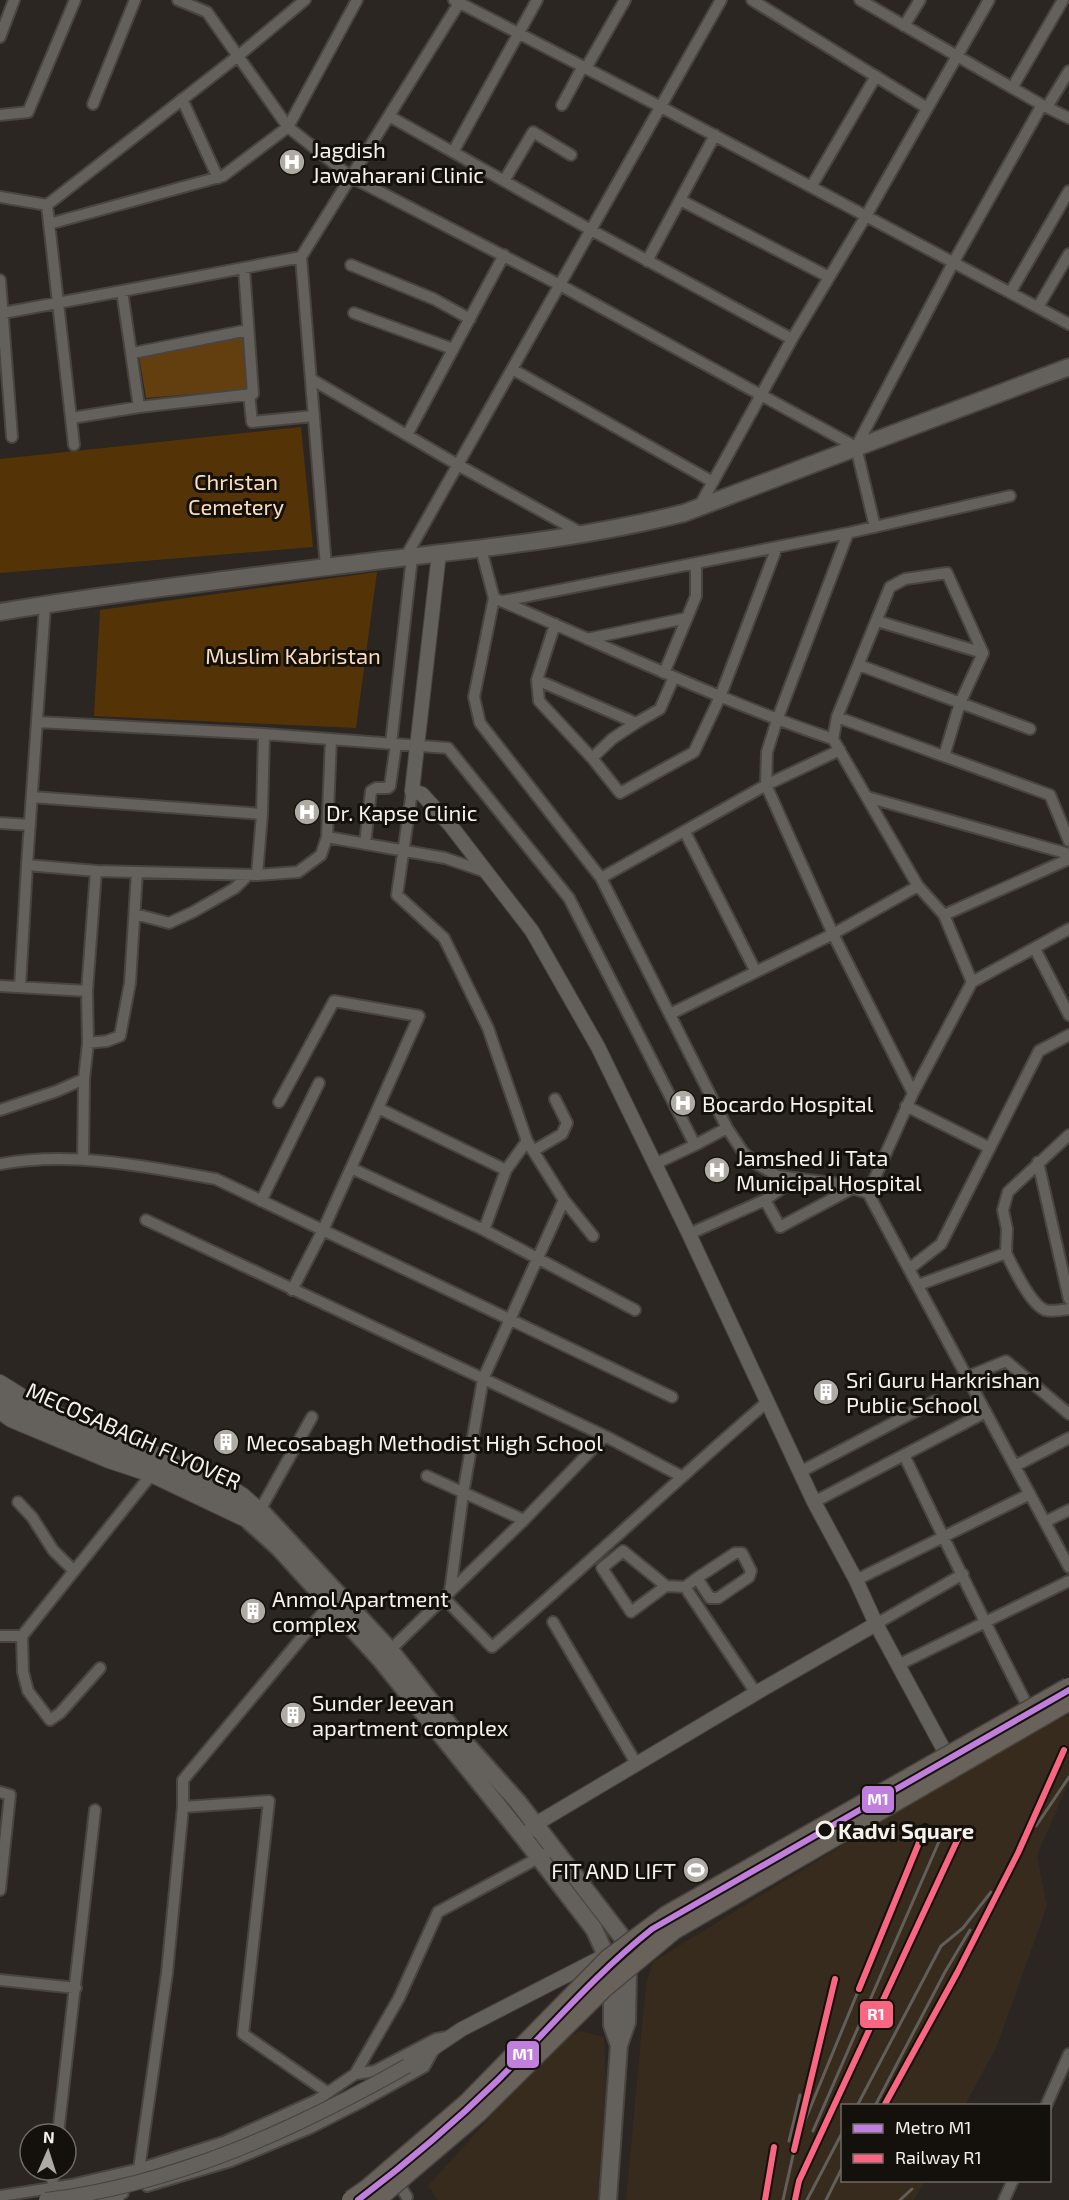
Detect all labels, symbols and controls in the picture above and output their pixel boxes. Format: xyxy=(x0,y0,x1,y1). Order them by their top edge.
place label: Jagdish Jawaharani Clinic xyxy=(312,136,484,187)
hospital icon: Jagdish Jawaharani Clinic xyxy=(277,147,307,177)
park label: Christan Cemetery xyxy=(188,468,284,519)
park label: Muslim Kabristan xyxy=(205,642,381,668)
hospital icon: Dr. Kapse Clinic xyxy=(292,797,322,827)
place label: Dr. Kapse Clinic xyxy=(326,799,477,825)
hospital icon: Bocardo Hospital xyxy=(668,1088,698,1118)
place label: Bocardo Hospital xyxy=(702,1090,874,1116)
place label: Jamshed Ji Tata Municipal Hospital xyxy=(736,1144,922,1195)
hospital icon: Jamshed Ji Tata Municipal Hospital xyxy=(702,1155,732,1185)
place label: Sri Guru Harkrishan Public School xyxy=(846,1366,1040,1417)
street label: MECOSABAGH FLYOVER xyxy=(23,1376,245,1494)
building icon: Sri Guru Harkrishan Public School xyxy=(811,1377,841,1407)
building icon: Mecosabagh Methodist High School xyxy=(211,1427,241,1457)
place label: Mecosabagh Methodist High School xyxy=(246,1429,603,1455)
place label: Anmol Apartment complex xyxy=(272,1585,449,1636)
building icon: Anmol Apartment complex xyxy=(238,1596,268,1626)
place label: Sunder Jeevan apartment complex xyxy=(312,1689,509,1740)
building icon: Sunder Jeevan apartment complex xyxy=(278,1700,308,1730)
line badge: M1 xyxy=(861,1785,895,1814)
text: M1 xyxy=(867,1789,889,1808)
place label: Kadvi Square xyxy=(838,1817,974,1843)
marker: Kadvi Square xyxy=(816,1821,834,1839)
sports icon: FIT AND LIFT xyxy=(681,1855,711,1885)
place label: FIT AND LIFT xyxy=(551,1857,676,1883)
line badge: R1 xyxy=(859,2000,894,2029)
text: R1 xyxy=(867,2004,885,2023)
line badge: M1 xyxy=(506,2040,540,2069)
text: M1 xyxy=(512,2044,534,2063)
legend xyxy=(841,2104,1051,2182)
text: Metro M1 xyxy=(895,2116,971,2138)
north arrow xyxy=(18,2122,78,2182)
text: N xyxy=(43,2127,55,2146)
text: Railway R1 xyxy=(895,2146,982,2168)

